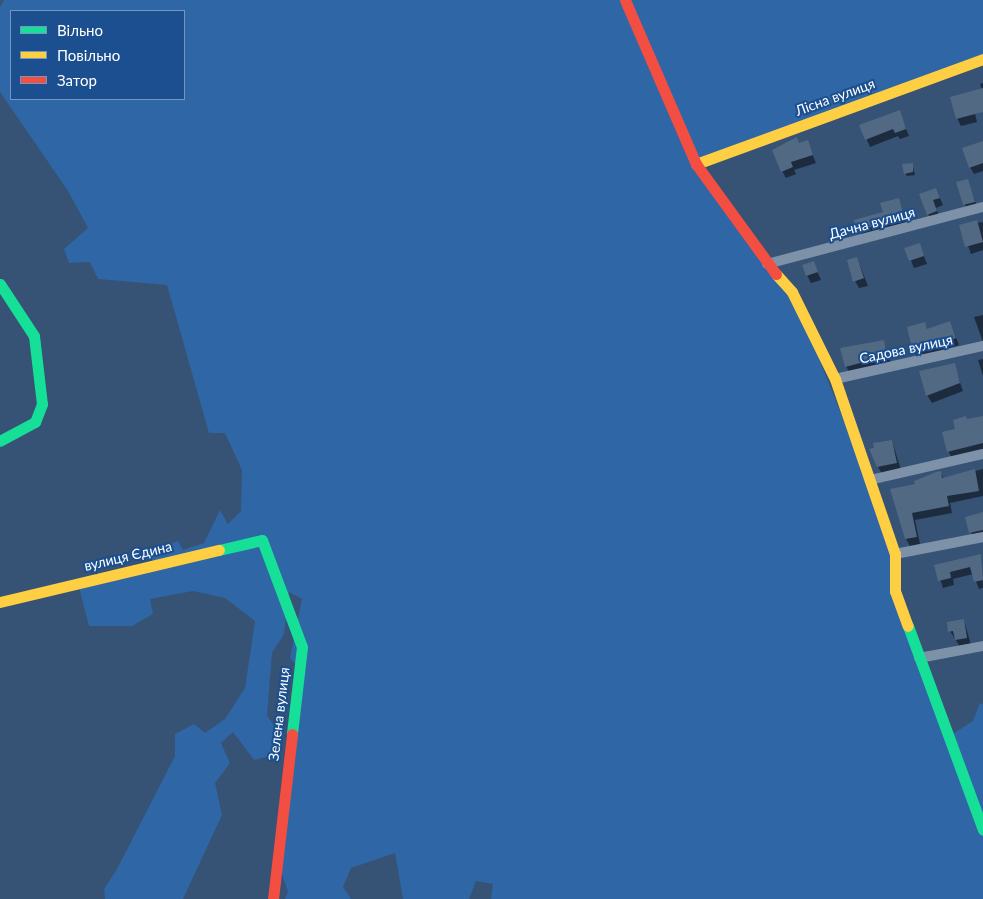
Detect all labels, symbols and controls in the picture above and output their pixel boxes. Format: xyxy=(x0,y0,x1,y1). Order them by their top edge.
legend xyxy=(10,10,185,100)
text: Вільно xyxy=(57,21,103,39)
text: Повільно xyxy=(57,46,120,64)
text: Затор xyxy=(57,71,97,89)
street label: Лісна вулиця xyxy=(793,75,877,119)
street label: Дачна вулиця xyxy=(827,203,917,243)
street label: Садова вулиця xyxy=(858,331,954,367)
street label: вулиця Єдина xyxy=(82,538,174,574)
street label: Зелена вулиця xyxy=(265,666,293,762)

